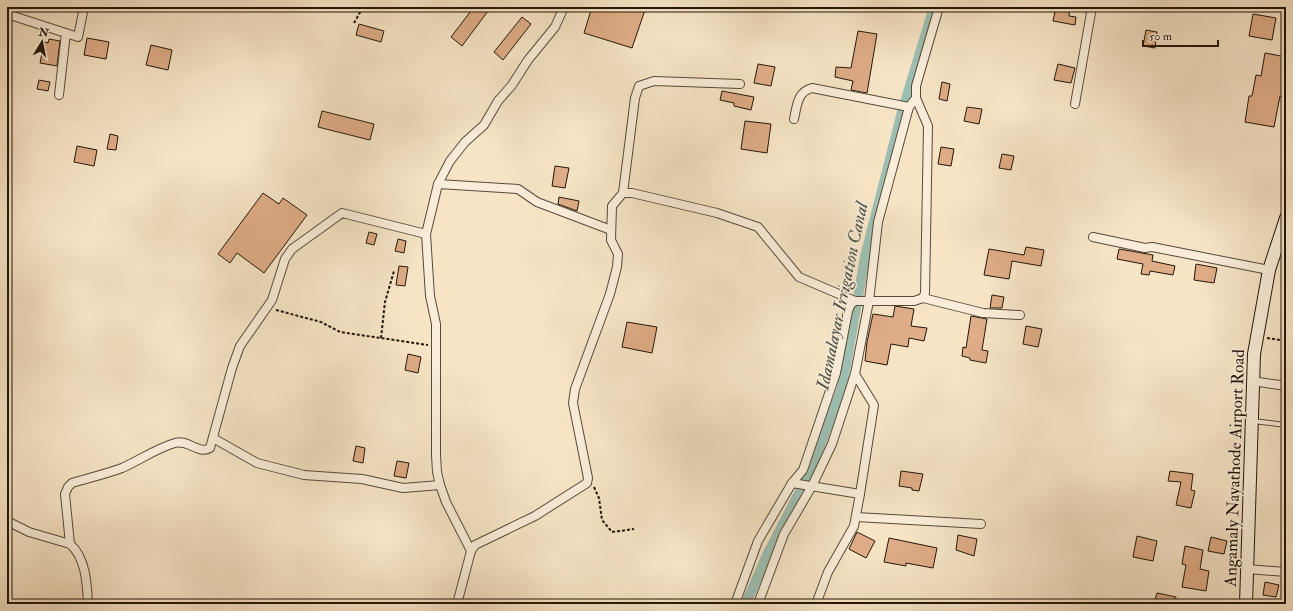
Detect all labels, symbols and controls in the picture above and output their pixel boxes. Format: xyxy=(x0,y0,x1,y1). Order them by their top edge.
north arrow xyxy=(22,22,62,62)
scale bar xyxy=(1143,22,1218,48)
text: N xyxy=(37,25,51,40)
text: 50 m xyxy=(1149,29,1173,44)
water label: Idamalayar Irrigation Canal xyxy=(811,199,874,393)
street label: Angamaly Nayathode Airport Road xyxy=(1220,348,1250,588)

